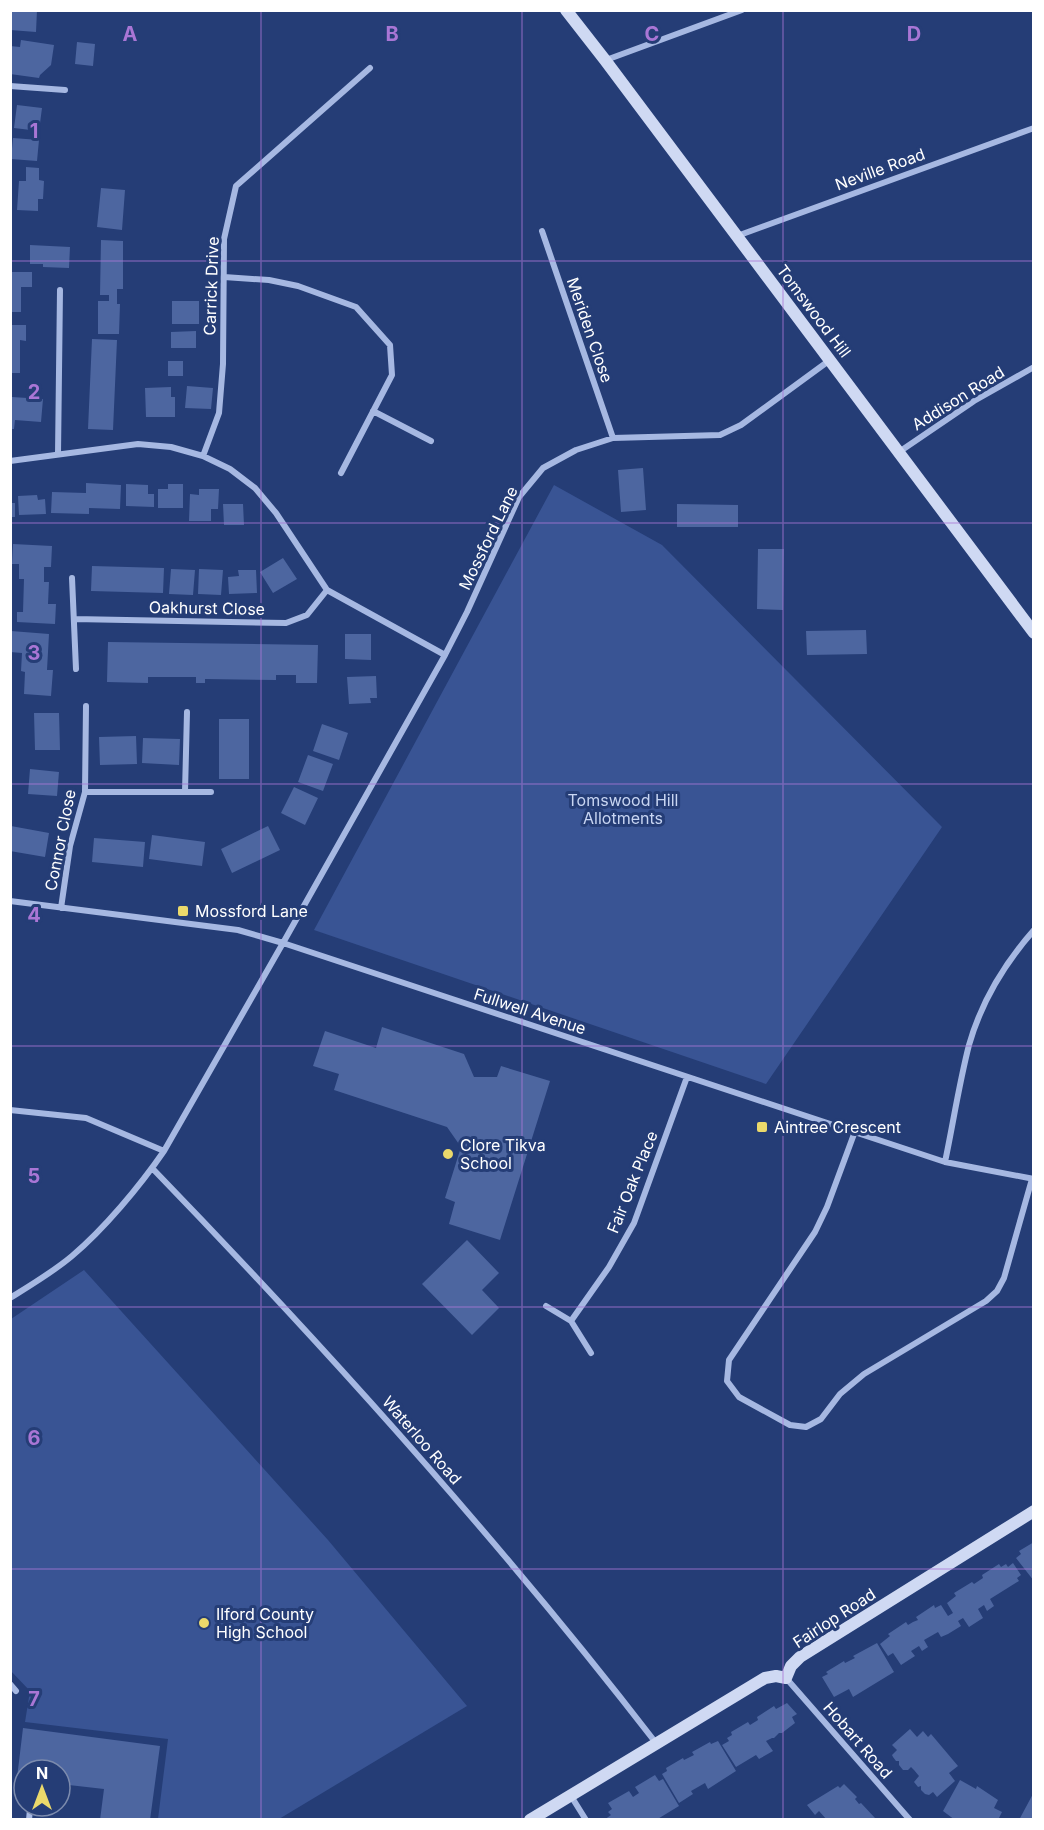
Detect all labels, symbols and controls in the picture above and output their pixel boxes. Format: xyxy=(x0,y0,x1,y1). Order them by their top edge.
text: A xyxy=(123,22,138,46)
text: B xyxy=(385,22,399,46)
text: C xyxy=(645,22,659,46)
text: D xyxy=(907,22,921,46)
text: 1 xyxy=(30,119,38,143)
street label: Neville Road xyxy=(832,144,928,194)
street label: Carrick Drive xyxy=(199,236,223,336)
street label: Tomswood Hill xyxy=(773,261,855,361)
street label: Meriden Close xyxy=(563,275,617,385)
street label: Addison Road xyxy=(908,362,1008,434)
text: 2 xyxy=(28,380,40,404)
street label: Mossford Lane xyxy=(454,483,522,593)
street label: Oakhurst Close xyxy=(149,597,265,619)
text: 3 xyxy=(28,641,40,665)
street label: Connor Close xyxy=(40,787,80,893)
park label: Tomswood Hill Allotments xyxy=(568,790,678,828)
place label: Mossford Lane xyxy=(195,901,308,921)
text: 4 xyxy=(27,903,41,927)
marker: Mossford Lane xyxy=(176,904,190,918)
street label: Fullwell Avenue xyxy=(471,983,589,1039)
place label: Aintree Crescent xyxy=(774,1117,901,1137)
marker: Aintree Crescent xyxy=(755,1120,769,1134)
street label: Fair Oak Place xyxy=(602,1128,662,1236)
place label: Clore Tikva School xyxy=(460,1135,546,1173)
marker: Clore Tikva School xyxy=(441,1147,455,1161)
text: 5 xyxy=(28,1164,40,1188)
street label: Waterloo Road xyxy=(378,1392,466,1488)
text: 6 xyxy=(28,1426,41,1450)
street label: Fairlop Road xyxy=(789,1584,879,1652)
place label: Ilford County High School xyxy=(216,1604,314,1642)
marker: Ilford County High School xyxy=(197,1616,211,1630)
text: 7 xyxy=(28,1687,40,1711)
street label: Hobart Road xyxy=(819,1698,897,1782)
north arrow xyxy=(12,1758,72,1818)
text: N xyxy=(36,1763,48,1783)

